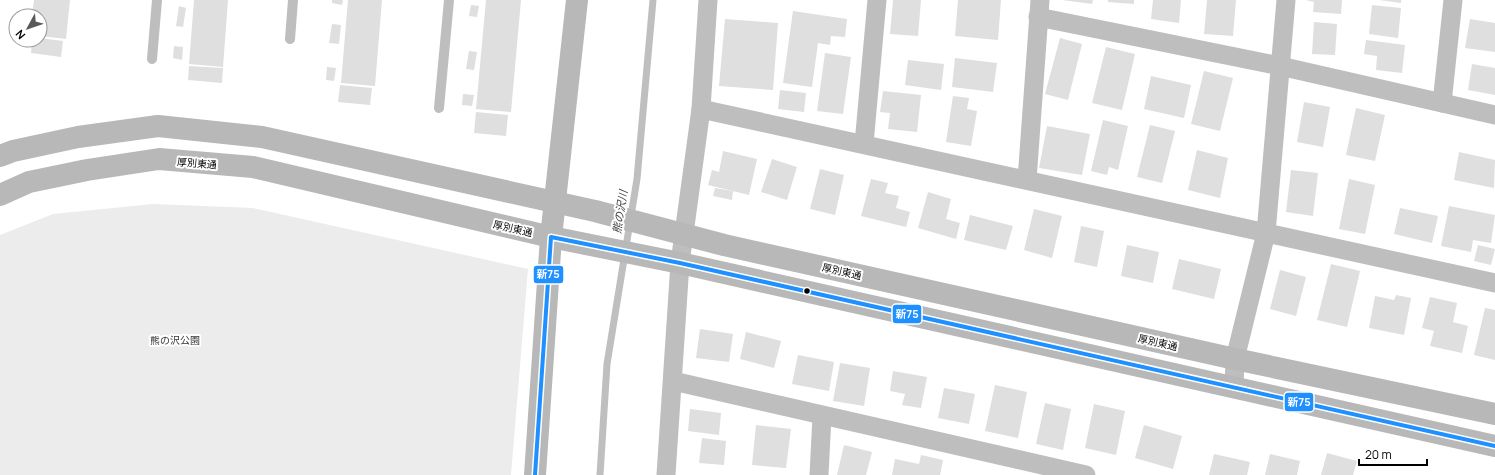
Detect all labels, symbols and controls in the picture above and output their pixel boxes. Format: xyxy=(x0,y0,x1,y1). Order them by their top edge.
north arrow xyxy=(8,8,48,48)
text: N xyxy=(12,27,28,43)
street label: 厚別東通 xyxy=(176,154,218,172)
water label: 熊の沢川 xyxy=(609,188,631,235)
street label: 厚別東通 xyxy=(492,217,534,239)
street label: 厚別東通 xyxy=(821,260,863,282)
line badge: 新75 xyxy=(533,265,564,284)
text: 新75 xyxy=(536,266,560,281)
unlabelled marker xyxy=(802,286,812,296)
line badge: 新75 xyxy=(892,304,922,324)
text: 新75 xyxy=(895,306,919,321)
street label: 厚別東通 xyxy=(1137,331,1179,353)
park label: 熊の沢公園 xyxy=(150,333,200,347)
line badge: 新75 xyxy=(1284,392,1314,412)
text: 新75 xyxy=(1287,394,1311,409)
scale bar xyxy=(1359,441,1427,467)
text: 20 m xyxy=(1365,446,1392,463)

